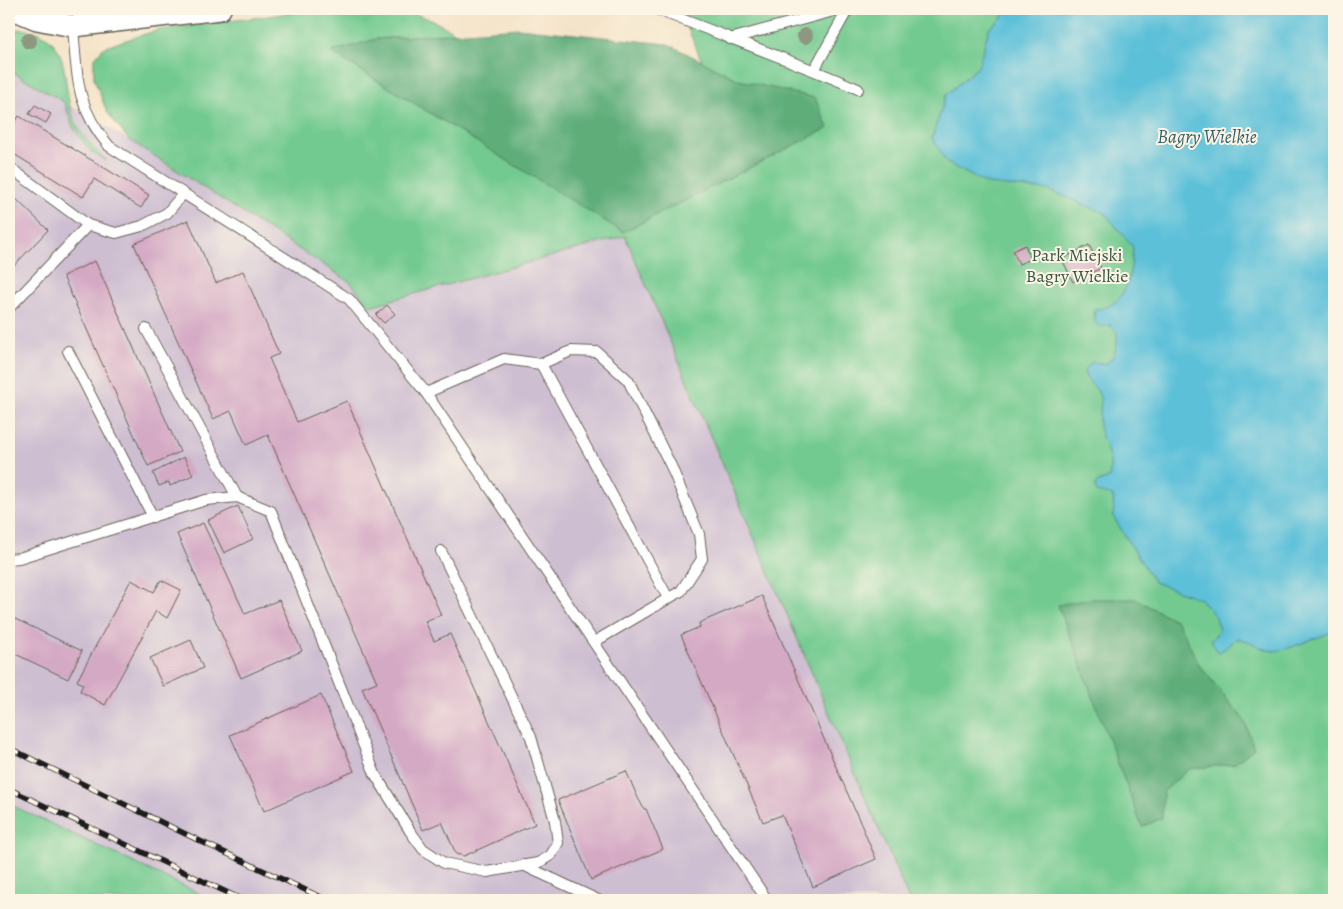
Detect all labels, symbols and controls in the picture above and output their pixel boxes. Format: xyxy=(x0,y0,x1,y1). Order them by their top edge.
water label: Bagry Wielkie xyxy=(1157,124,1257,150)
park label: Park Miejski Bagry Wielkie xyxy=(1026,243,1128,288)

